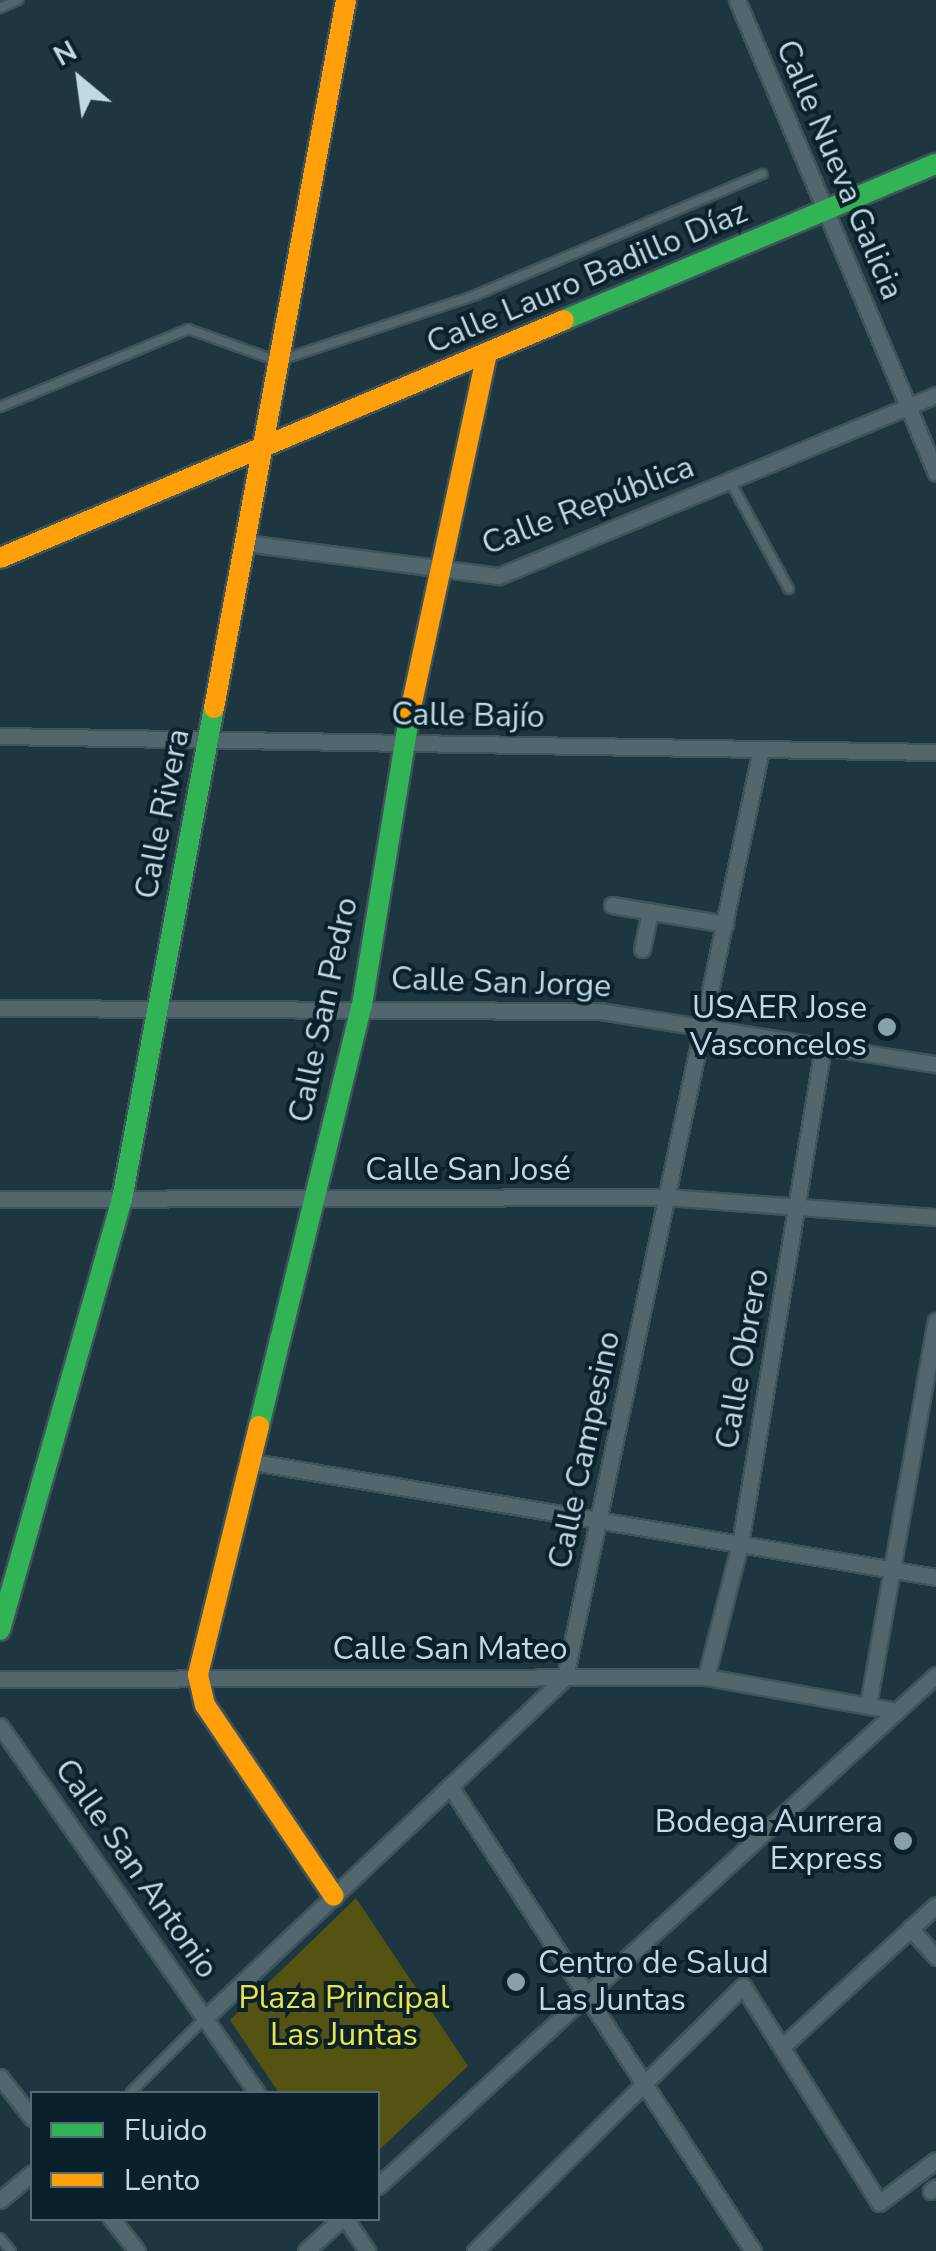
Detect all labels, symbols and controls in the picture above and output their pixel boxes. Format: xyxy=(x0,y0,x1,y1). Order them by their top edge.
north arrow xyxy=(30,30,130,130)
text: N xyxy=(47,32,84,75)
street label: Calle Nueva Galicia xyxy=(767,35,911,305)
street label: Calle Lauro Badillo Díaz xyxy=(421,193,753,363)
street label: Calle República xyxy=(477,448,699,564)
street label: Calle Bajío xyxy=(391,695,545,737)
street label: Calle Rivera xyxy=(128,726,198,902)
street label: Calle San Pedro xyxy=(281,894,367,1126)
street label: Calle San Jorge xyxy=(390,960,612,1006)
place label: USAER Jose Vasconcelos xyxy=(690,990,867,1065)
marker: USAER Jose Vasconcelos xyxy=(876,1016,898,1038)
street label: Calle San José xyxy=(365,1151,571,1189)
street label: Calle Obrero xyxy=(708,1266,778,1452)
street label: Calle Campesino xyxy=(541,1328,629,1572)
street label: Calle San Mateo xyxy=(332,1630,568,1668)
street label: Calle San Antonio xyxy=(46,1752,226,1986)
place label: Bodega Aurrera Express xyxy=(655,1804,883,1879)
marker: Bodega Aurrera Express xyxy=(892,1830,914,1852)
place label: Centro de Salud Las Juntas xyxy=(538,1945,769,2020)
marker: Centro de Salud Las Juntas xyxy=(503,1969,529,1995)
park label: Plaza Principal Las Juntas xyxy=(239,1980,449,2055)
legend xyxy=(30,2091,380,2221)
text: Fluido xyxy=(124,2110,207,2151)
text: Lento xyxy=(124,2160,200,2201)

